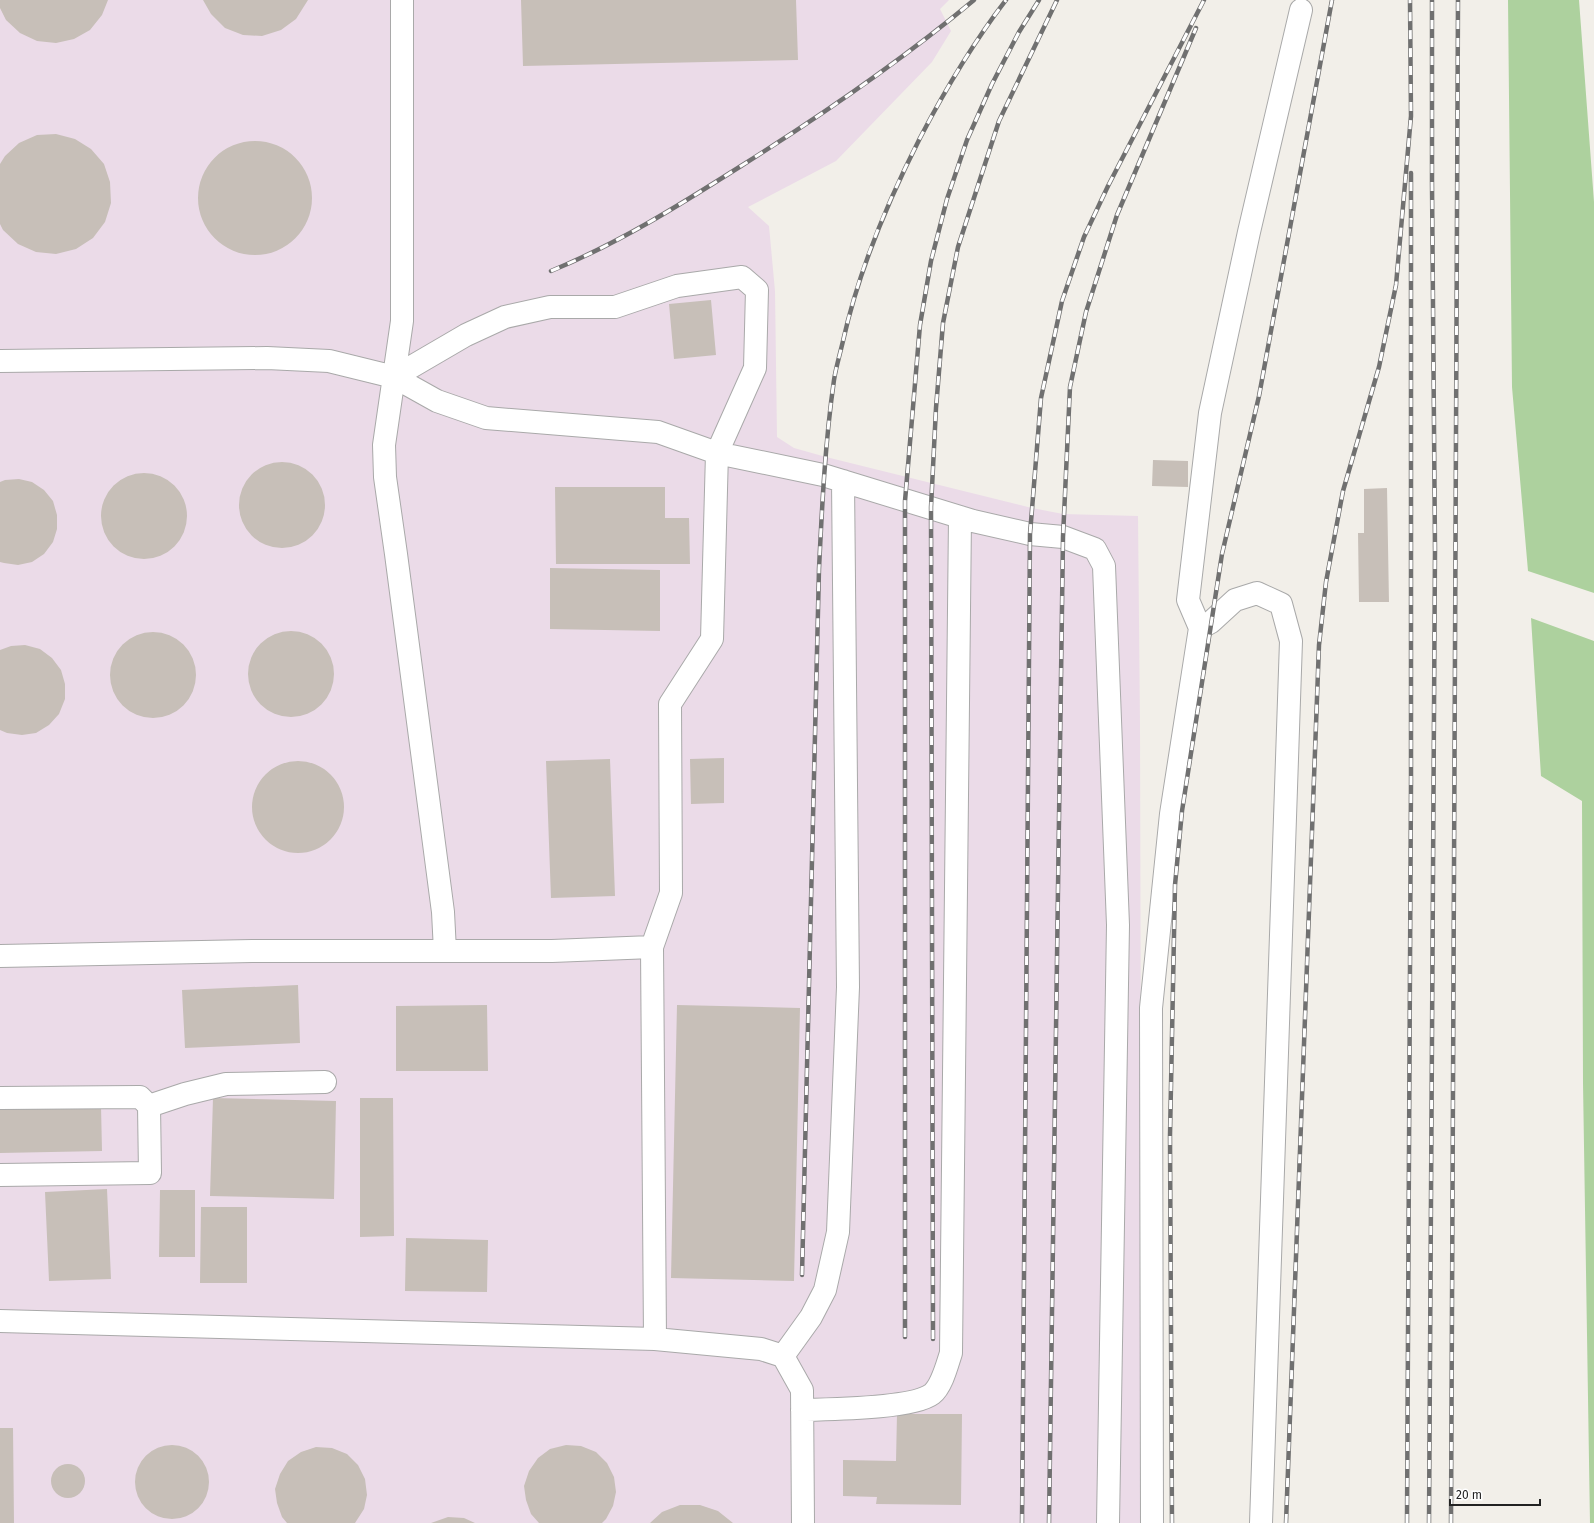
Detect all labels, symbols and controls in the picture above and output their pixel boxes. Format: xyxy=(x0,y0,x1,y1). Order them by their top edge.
scale bar xyxy=(1450,1481,1540,1507)
text: 20 m xyxy=(1456,1488,1482,1502)

